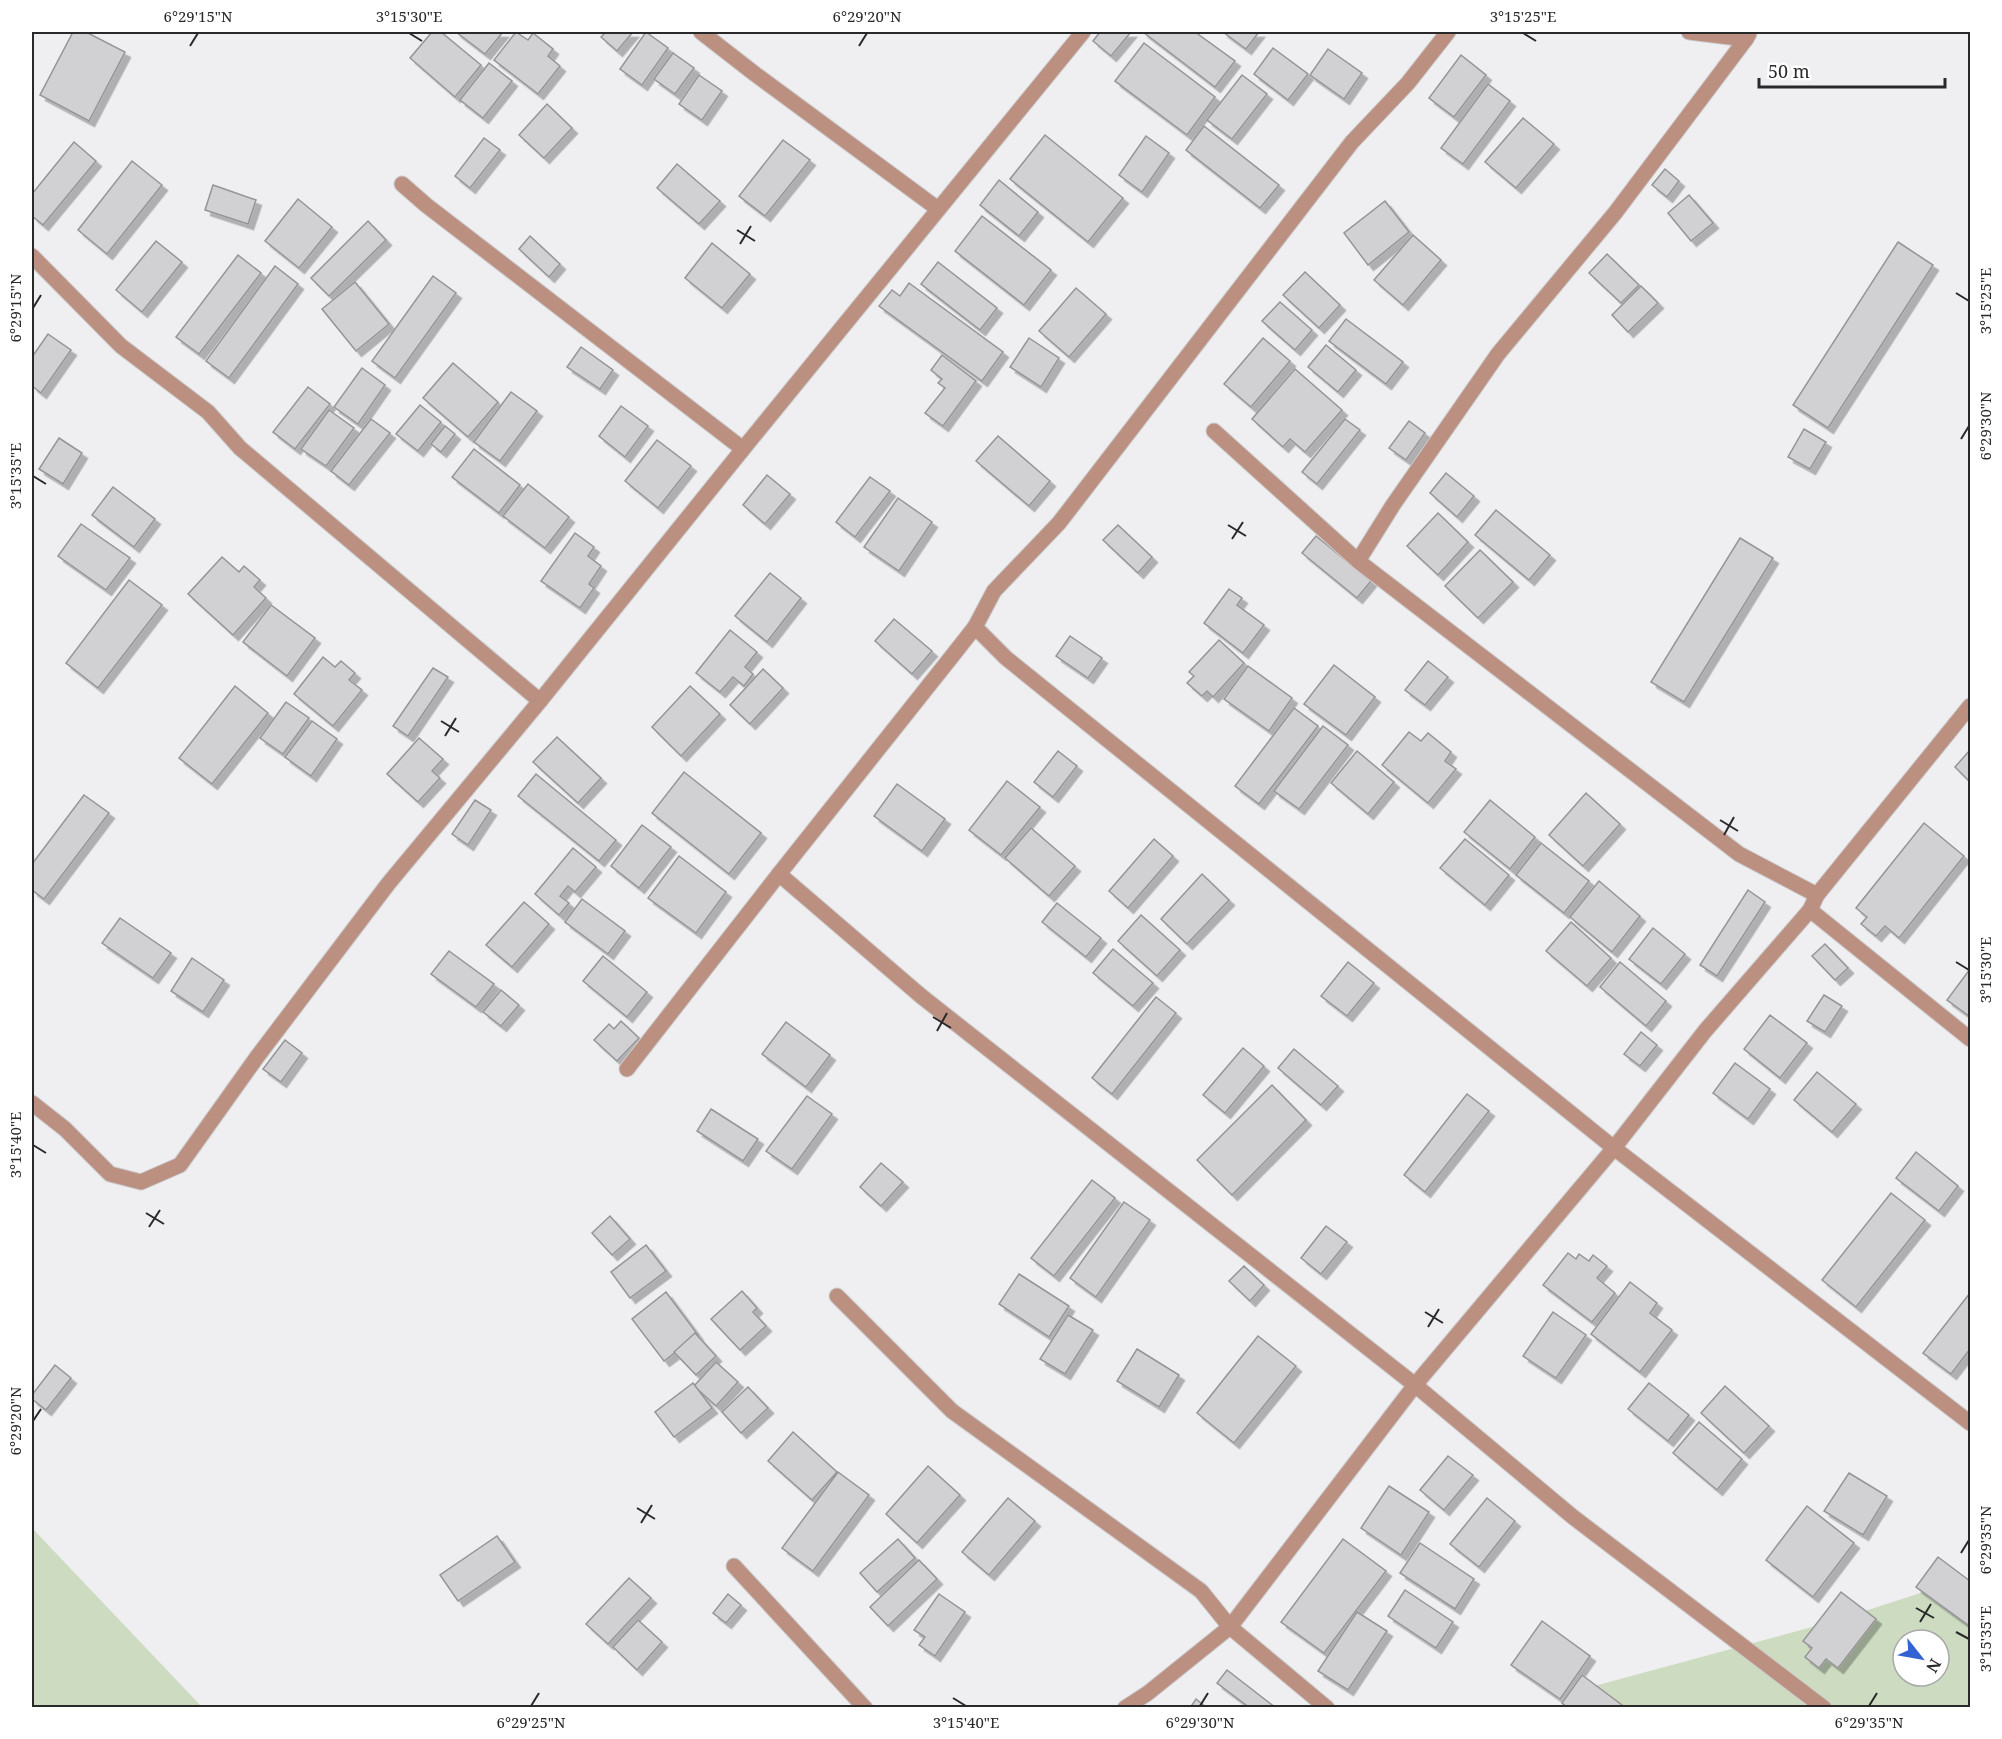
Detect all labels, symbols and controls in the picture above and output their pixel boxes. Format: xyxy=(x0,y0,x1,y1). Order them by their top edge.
text: 6°29'15"N xyxy=(164,6,233,26)
text: 3°15'30"E xyxy=(376,6,442,26)
text: 6°29'20"N xyxy=(833,6,902,26)
text: 3°15'25"E xyxy=(1490,6,1556,26)
scale bar xyxy=(1759,51,1945,89)
text: 50 m xyxy=(1768,59,1810,83)
text: 3°15'25"E xyxy=(1975,268,1995,334)
text: 6°29'15"N xyxy=(5,273,25,342)
text: 6°29'30"N xyxy=(1975,391,1995,460)
text: 3°15'35"E xyxy=(5,443,25,509)
text: 3°15'30"E xyxy=(1975,937,1995,1003)
text: 3°15'40"E xyxy=(5,1112,25,1178)
text: 6°29'20"N xyxy=(5,1386,25,1455)
text: 6°29'35"N xyxy=(1975,1505,1995,1574)
text: 3°15'35"E xyxy=(1975,1606,1995,1672)
north arrow xyxy=(1891,1628,1951,1688)
text: N xyxy=(1921,1655,1947,1677)
text: 6°29'25"N xyxy=(497,1712,566,1732)
text: 3°15'40"E xyxy=(933,1712,999,1732)
text: 6°29'30"N xyxy=(1166,1712,1235,1732)
text: 6°29'35"N xyxy=(1835,1712,1904,1732)

